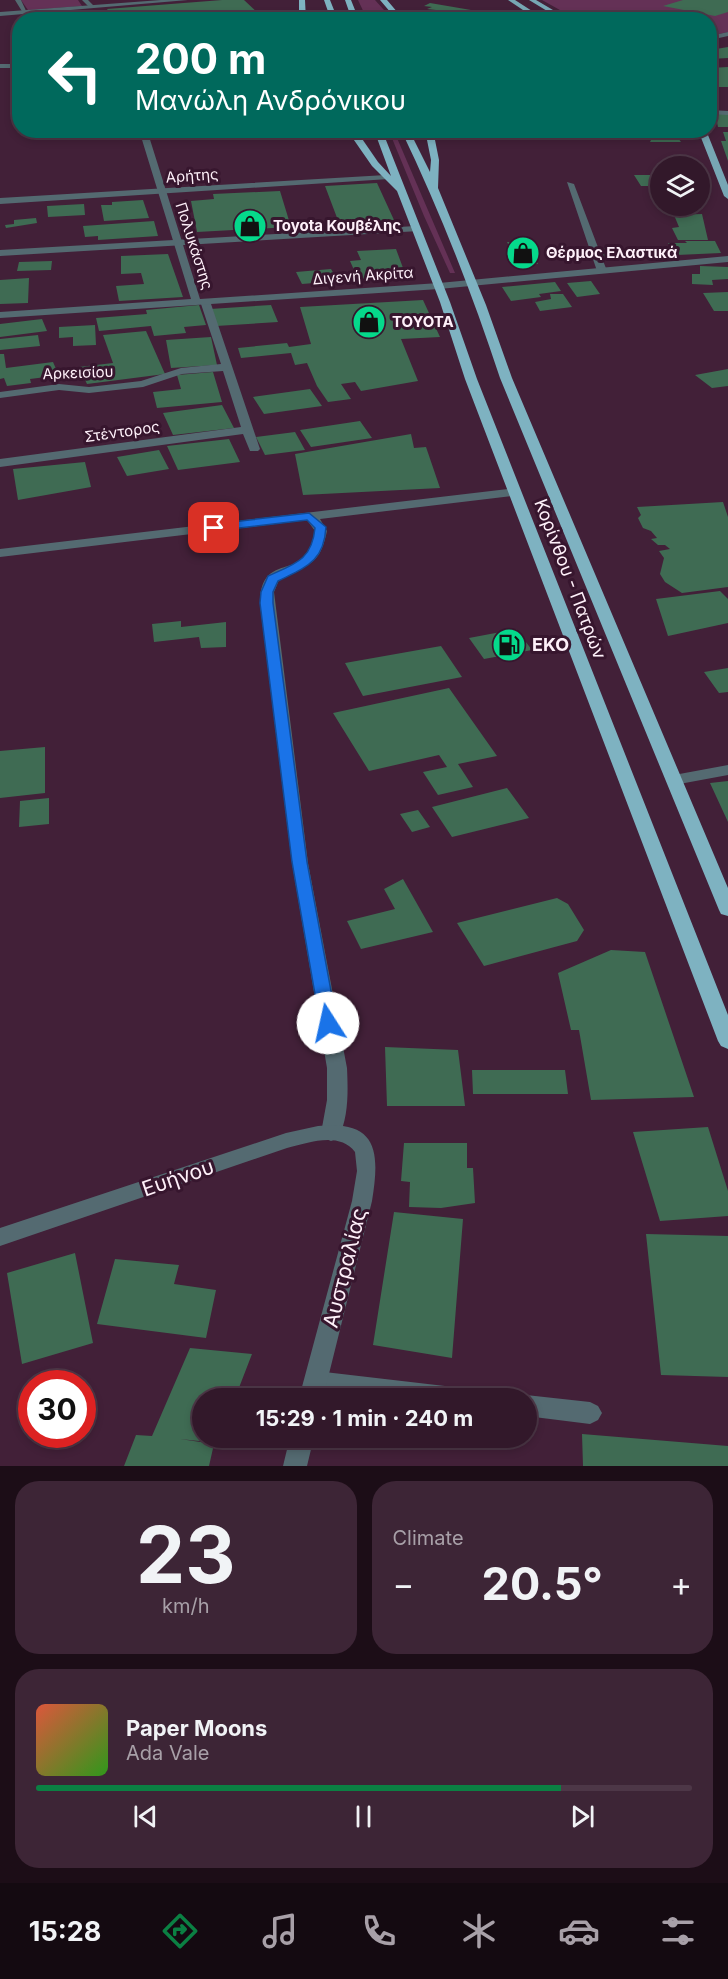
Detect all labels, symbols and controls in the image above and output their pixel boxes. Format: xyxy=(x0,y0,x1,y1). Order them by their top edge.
text: 200 m xyxy=(135,33,266,84)
icon: left xyxy=(36,36,114,114)
text: Μανώλη Ανδρόνικου xyxy=(135,84,406,117)
map controls xyxy=(650,156,710,216)
button: layers xyxy=(650,156,710,216)
street label: Αρήτης xyxy=(165,164,219,187)
street label: Πολυκάστης xyxy=(171,200,218,292)
shop icon: Toyota Κουβέλης xyxy=(232,208,268,244)
place label: Toyota Κουβέλης xyxy=(273,216,401,235)
shop icon: Θέρμος Ελαστικά xyxy=(505,235,541,271)
place label: Θέρμος Ελαστικά xyxy=(546,243,677,262)
street label: Διγενή Ακρίτα xyxy=(312,263,414,289)
shop icon: TOYOTA xyxy=(351,304,387,340)
place label: TOYOTA xyxy=(392,312,454,331)
street label: Αρκεισίου xyxy=(42,362,114,383)
street label: Στέντορος xyxy=(83,417,161,446)
street label: Κορίνθου - Πατρών xyxy=(530,496,611,662)
pin xyxy=(188,502,239,553)
icon: arrive xyxy=(197,511,230,544)
fuel station icon: EKO xyxy=(491,627,527,663)
place label: EKO xyxy=(532,634,569,655)
position arrow xyxy=(296,991,360,1055)
street label: Ευήνου xyxy=(139,1154,217,1201)
street label: Αυστραλίας xyxy=(318,1205,371,1330)
speed limit sign: 30 xyxy=(18,1370,96,1448)
text: 15:29 · 1 min · 240 m xyxy=(256,1405,473,1431)
text: 23 xyxy=(136,1507,235,1602)
text: Climate xyxy=(393,1526,464,1550)
text: 20.5° xyxy=(482,1556,603,1611)
text: − xyxy=(393,1564,414,1604)
text: + xyxy=(670,1564,692,1604)
text: km/h xyxy=(162,1594,210,1618)
text: Paper Moons xyxy=(126,1715,267,1741)
text: Ada Vale xyxy=(126,1741,209,1765)
icon: previous xyxy=(129,1800,162,1833)
icon: pause xyxy=(347,1800,380,1833)
icon: next xyxy=(566,1800,599,1833)
icon: directions xyxy=(159,1910,201,1952)
icon: music xyxy=(259,1910,301,1952)
icon: phone xyxy=(358,1910,400,1952)
icon: climate xyxy=(458,1910,500,1952)
icon: car xyxy=(558,1910,600,1952)
icon: filters xyxy=(657,1910,699,1952)
text: 15:28 xyxy=(29,1915,101,1948)

